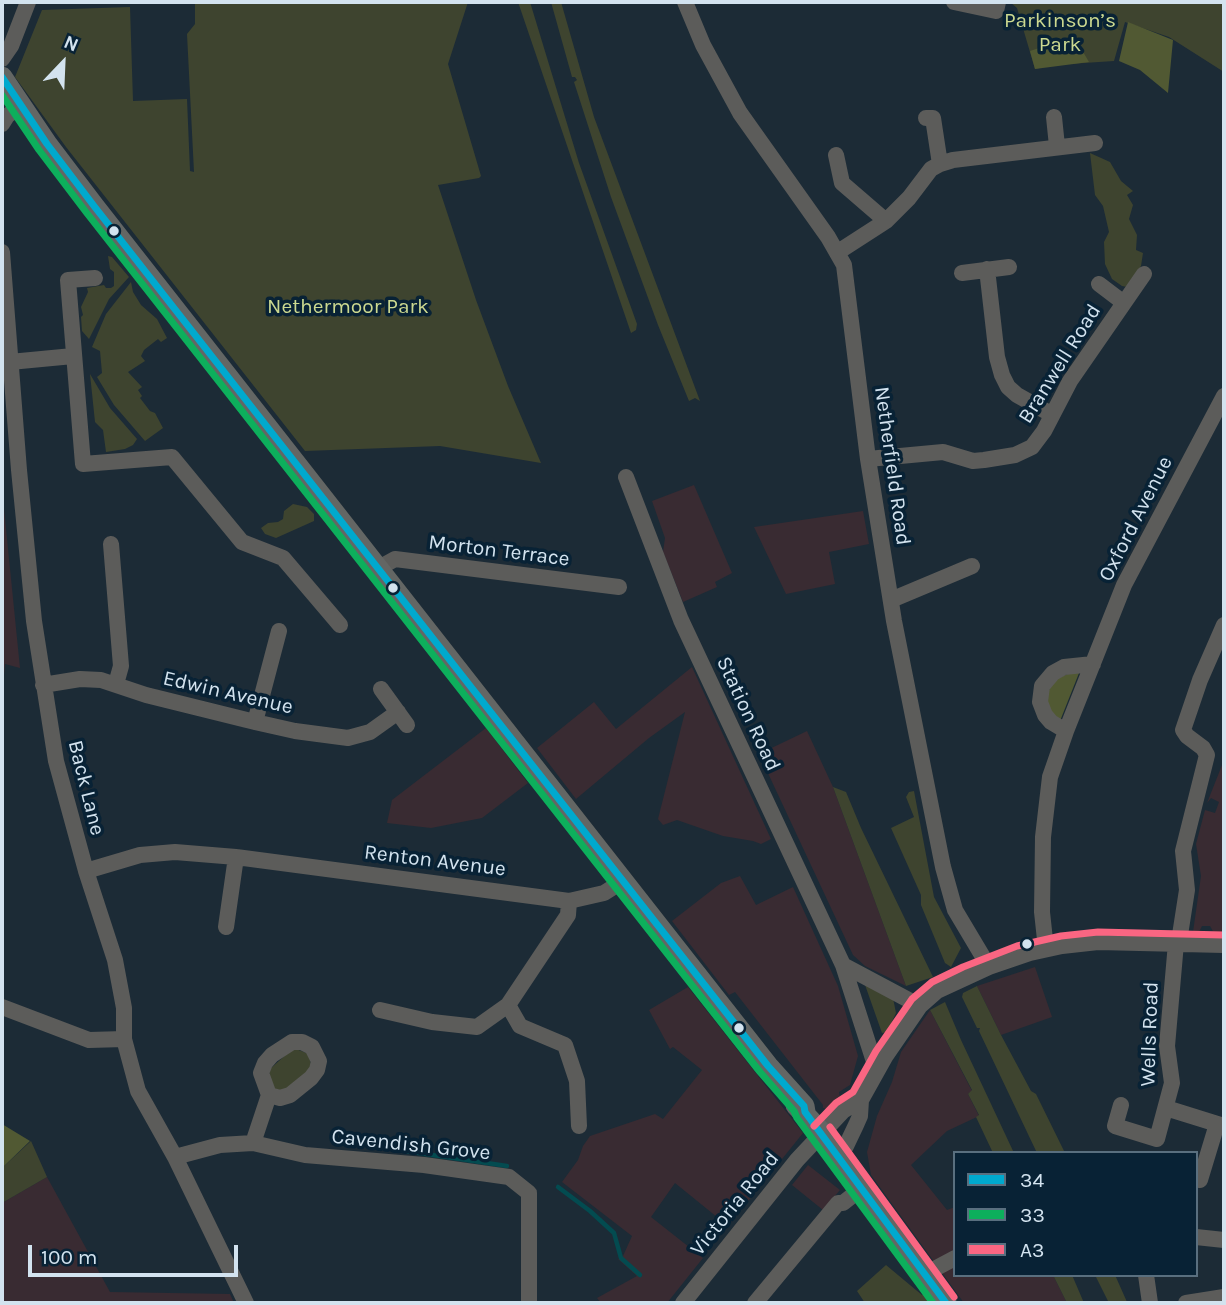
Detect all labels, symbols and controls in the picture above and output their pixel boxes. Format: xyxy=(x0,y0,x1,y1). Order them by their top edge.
park label: Parkinson’s Park xyxy=(1004,8,1116,58)
north arrow xyxy=(28,28,98,98)
text: N xyxy=(61,31,82,56)
unlabelled marker xyxy=(107,224,121,238)
park label: Nethermoor Park xyxy=(267,294,429,320)
street label: Branwell Road xyxy=(1013,300,1107,428)
street label: Netherfield Road xyxy=(868,385,916,547)
street label: Oxford Avenue xyxy=(1094,452,1178,586)
street label: Morton Terrace xyxy=(427,530,571,572)
unlabelled marker xyxy=(386,581,400,595)
street label: Station Road xyxy=(710,653,786,775)
street label: Edwin Avenue xyxy=(161,666,295,720)
street label: Back Lane xyxy=(62,738,110,838)
street label: Renton Avenue xyxy=(363,840,507,882)
unlabelled marker xyxy=(1020,937,1034,951)
street label: Wells Road xyxy=(1136,981,1164,1087)
unlabelled marker xyxy=(732,1021,746,1035)
street label: Cavendish Grove xyxy=(330,1124,492,1166)
street label: Victoria Road xyxy=(685,1147,785,1261)
legend xyxy=(953,1151,1198,1277)
text: 34 xyxy=(1020,1168,1044,1192)
text: 33 xyxy=(1020,1203,1045,1227)
scale bar xyxy=(32,1232,242,1276)
text: A3 xyxy=(1020,1238,1044,1262)
text: 100 m xyxy=(41,1245,98,1269)

